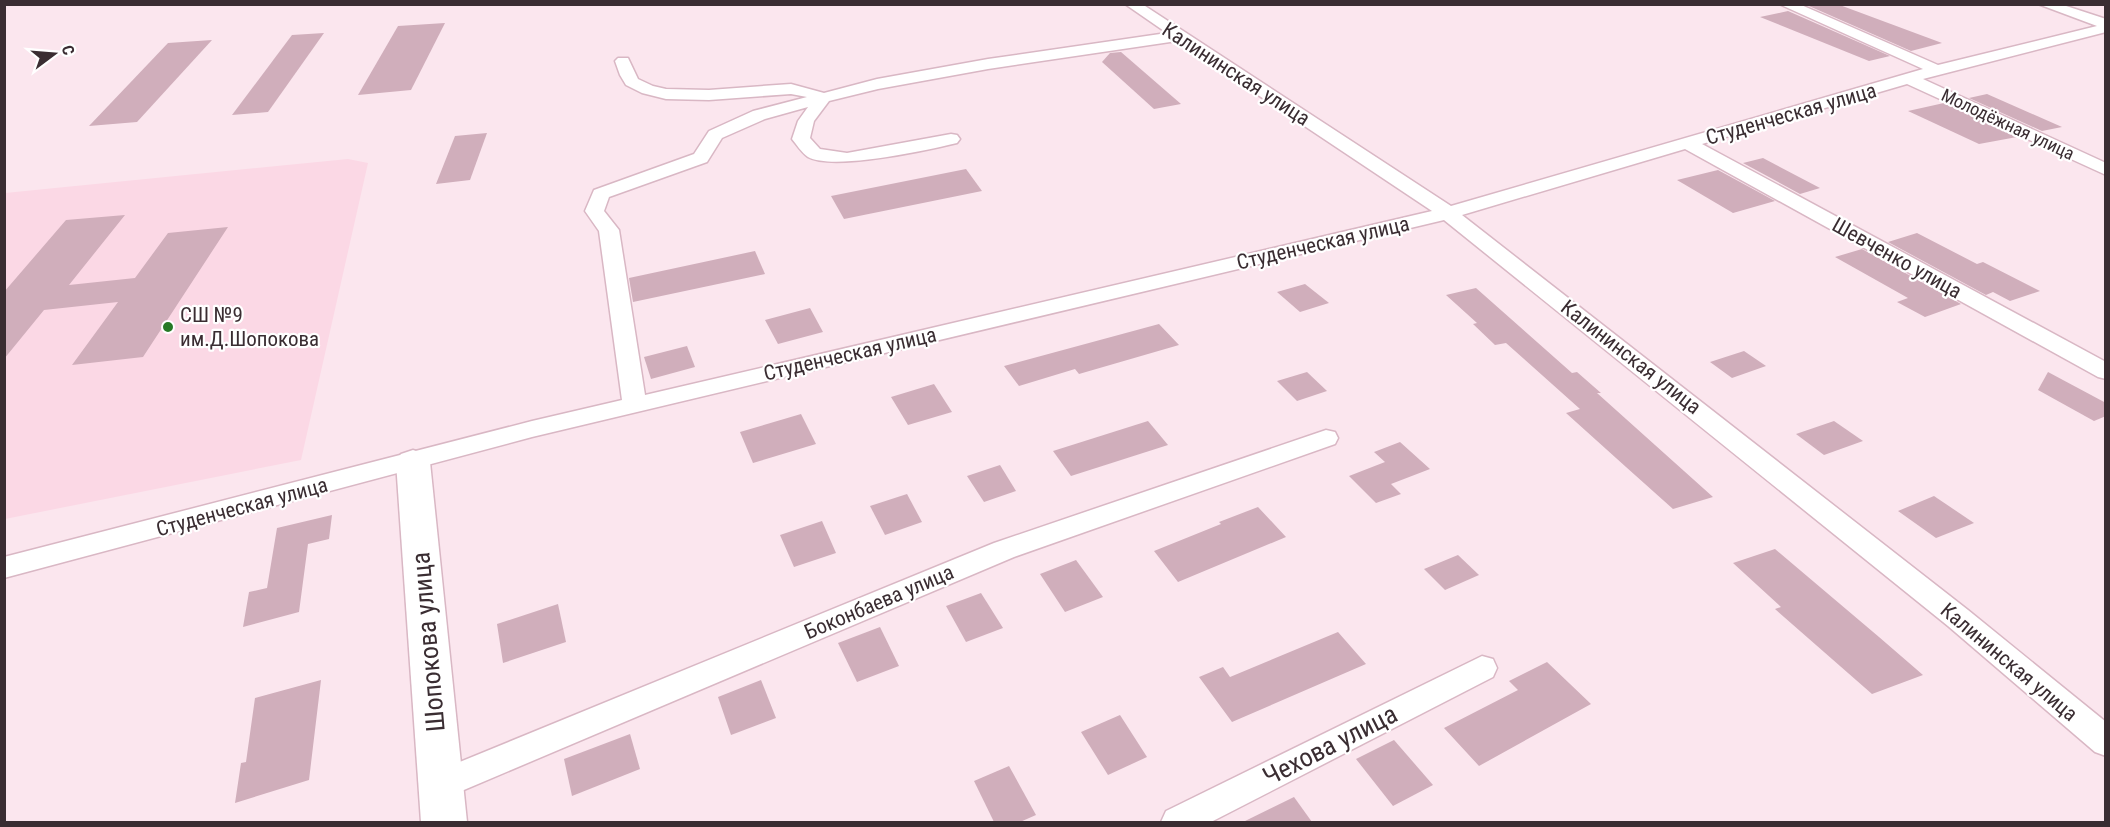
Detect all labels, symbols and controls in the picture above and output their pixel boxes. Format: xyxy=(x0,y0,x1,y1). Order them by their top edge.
street label: Калининская улица xyxy=(1158,17,1314,131)
north arrow xyxy=(24,24,84,84)
text: С xyxy=(58,43,78,57)
street label: Студенческая улица xyxy=(1703,78,1879,150)
street label: Молодёжная улица xyxy=(1938,84,2078,164)
street label: Студенческая улица xyxy=(1234,211,1412,275)
street label: Шевченко улица xyxy=(1828,213,1966,303)
street label: Калининская улица xyxy=(1556,295,1706,419)
place label: СШ №9 им.Д.Шопокова xyxy=(180,303,319,351)
marker: СШ №9 им.Д.Шопокова xyxy=(161,320,175,334)
street label: Студенческая улица xyxy=(761,322,939,386)
street label: Студенческая улица xyxy=(154,473,330,541)
street label: Шопокова улица xyxy=(405,551,451,733)
street label: Боконбаева улица xyxy=(801,560,957,644)
street label: Калининская улица xyxy=(1936,598,2082,726)
street label: Чехова улица xyxy=(1258,698,1402,792)

